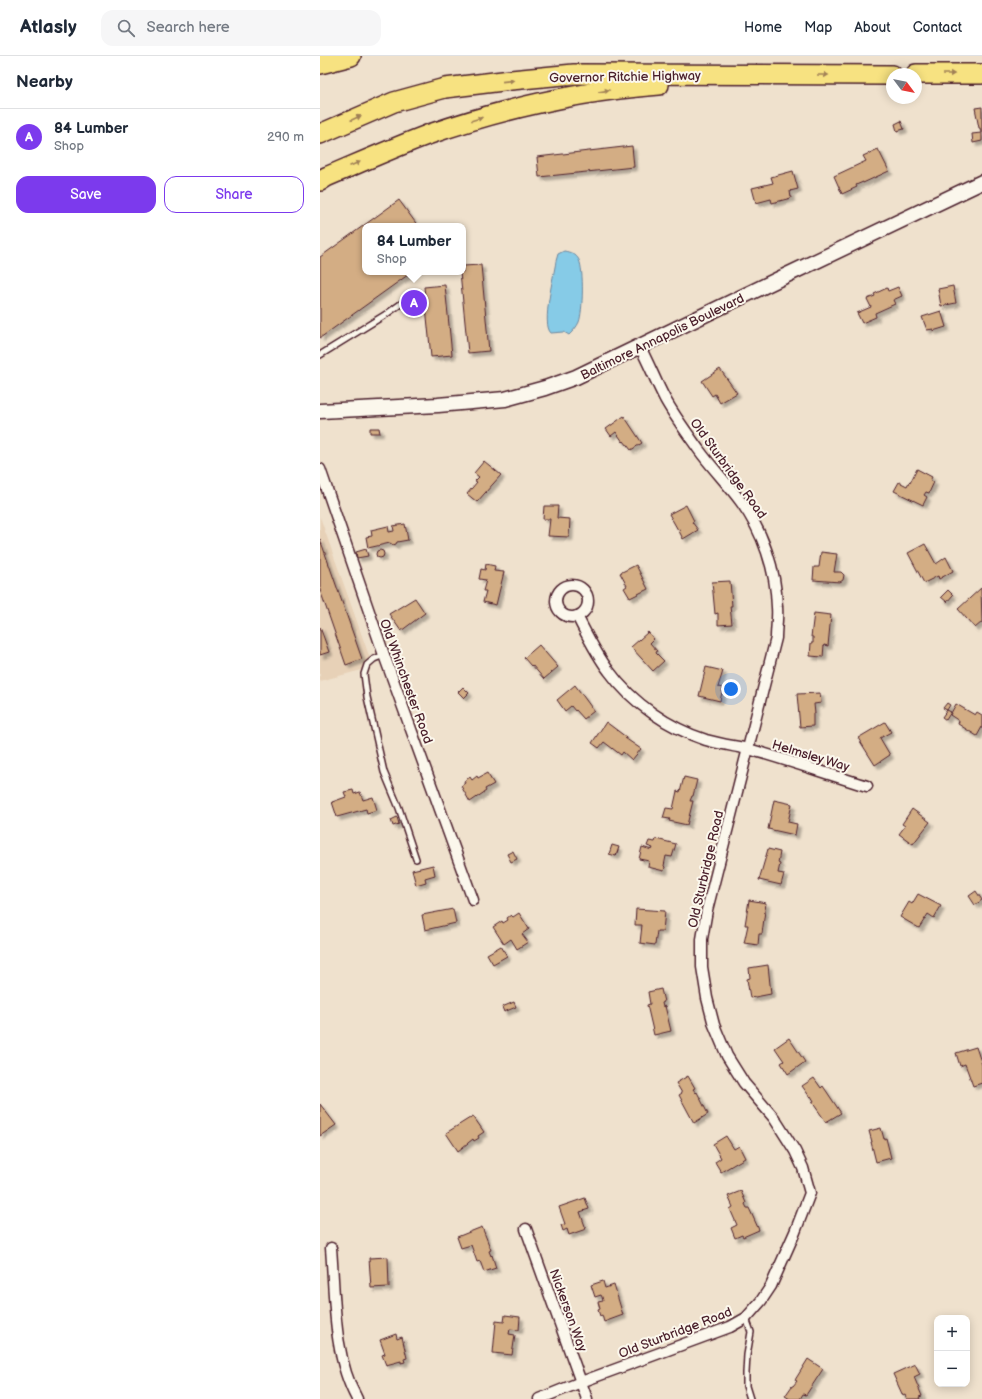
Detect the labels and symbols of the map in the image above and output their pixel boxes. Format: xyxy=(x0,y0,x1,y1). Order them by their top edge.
street label: Governor Ritchie Highway xyxy=(549,68,701,86)
north arrow xyxy=(886,68,922,104)
one-way arrow xyxy=(943,71,956,77)
one-way arrow xyxy=(817,72,830,78)
one-way arrow xyxy=(502,77,514,84)
one-way arrow xyxy=(598,88,610,94)
one-way arrow xyxy=(350,115,362,121)
one-way arrow xyxy=(471,116,483,122)
one-way arrow xyxy=(350,161,362,167)
pin: A xyxy=(401,288,427,318)
street label: Baltimore Annapolis Boulevard xyxy=(578,290,747,384)
street label: Old Sturbridge Road xyxy=(687,415,770,522)
street label: Old Whinchester Road xyxy=(376,617,436,746)
your location xyxy=(721,679,741,699)
street label: Helmsley Way xyxy=(770,737,851,775)
street label: Old Sturbridge Road xyxy=(685,809,727,929)
street label: Nickerson Way xyxy=(546,1267,590,1354)
street label: Old Sturbridge Road xyxy=(617,1304,734,1362)

